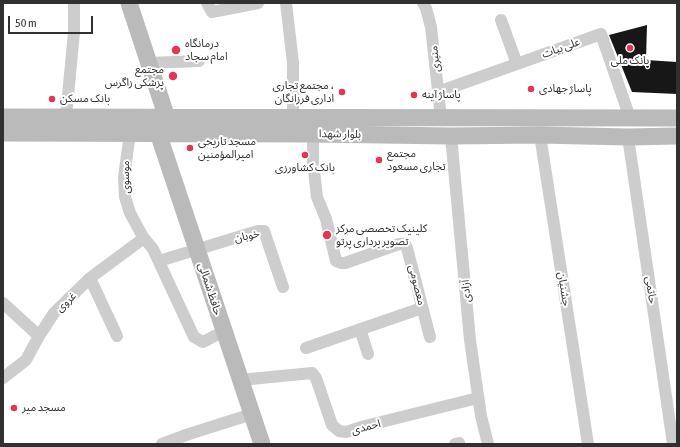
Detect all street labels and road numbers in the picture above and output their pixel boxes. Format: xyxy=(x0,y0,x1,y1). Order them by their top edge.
street label: علی بیات xyxy=(540,35,582,61)
street label: منیری xyxy=(427,45,443,73)
street label: بلوار شهدا xyxy=(319,127,361,141)
street label: موسوی xyxy=(119,160,133,194)
street label: خوبان xyxy=(233,227,261,245)
street label: حافظ شمالی xyxy=(195,261,225,317)
street label: معصومی xyxy=(406,264,428,306)
street label: جشنیان xyxy=(555,271,573,307)
street label: حاتمی xyxy=(643,276,659,304)
street label: آزادی xyxy=(458,279,474,303)
street label: غروی xyxy=(53,289,79,315)
street label: احمدی xyxy=(350,417,382,437)

